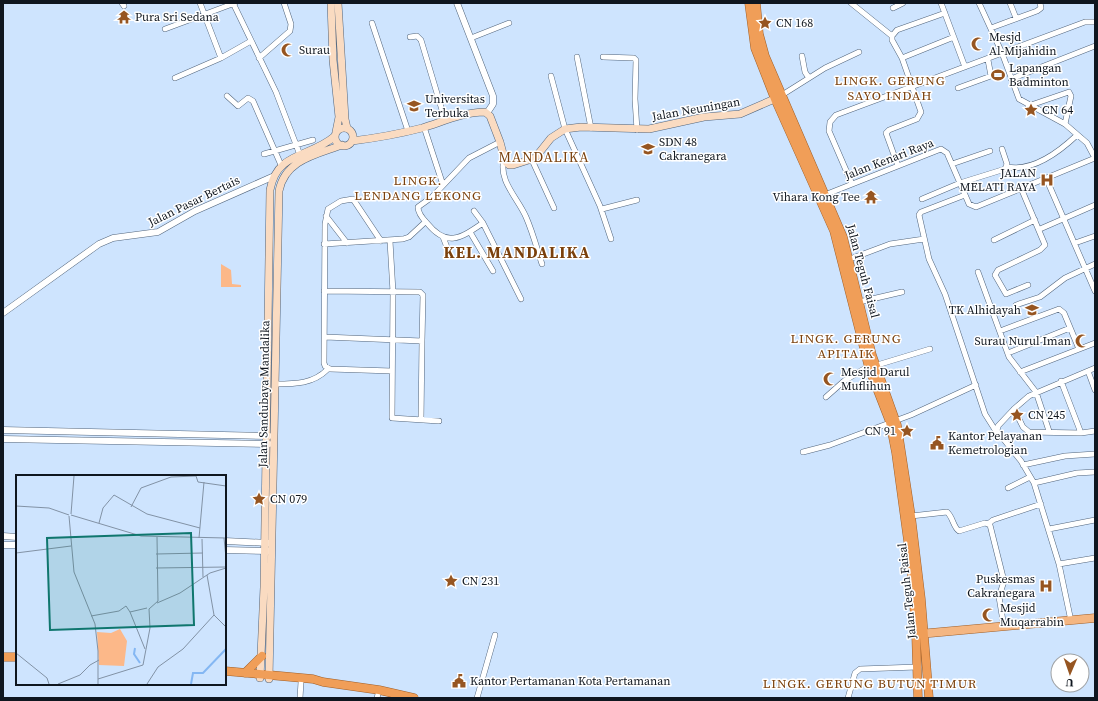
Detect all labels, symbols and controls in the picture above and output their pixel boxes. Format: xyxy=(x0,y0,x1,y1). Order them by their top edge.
temple icon: Pura Sri Sedana xyxy=(116,9,132,25)
place label: Pura Sri Sedana xyxy=(135,9,220,25)
place icon: CN 168 xyxy=(757,15,773,31)
place label: CN 168 xyxy=(776,15,813,31)
place label: Mesjd Al-Mijahidin xyxy=(989,29,1056,59)
mosque icon: Mesjd Al-Mijahidin xyxy=(970,36,986,52)
mosque icon: Surau xyxy=(280,42,296,58)
place label: Surau xyxy=(299,42,330,58)
place label: Lapangan Badminton xyxy=(1009,60,1069,90)
sports icon: Lapangan Badminton xyxy=(990,67,1006,83)
district label: LINGK. GERUNG SAYO INDAH xyxy=(834,72,946,104)
place label: Universitas Terbuka xyxy=(425,91,485,121)
street label: Jalan Neuningan xyxy=(650,93,741,125)
school or university icon: Universitas Terbuka xyxy=(406,98,422,114)
place icon: CN 64 xyxy=(1023,102,1039,118)
place label: CN 64 xyxy=(1042,102,1073,118)
place label: SDN 48 Cakranegara xyxy=(659,134,728,164)
street label: Jalan Kenari Raya xyxy=(841,134,937,184)
school or university icon: SDN 48 Cakranegara xyxy=(640,141,656,157)
district label: MANDALIKA xyxy=(498,147,590,167)
place label: JALAN MELATI RAYA xyxy=(960,165,1036,195)
street label: Jalan Pasar Bertais xyxy=(145,172,242,231)
district label: LINGK. LENDANG LEKONG xyxy=(354,172,482,204)
hospital icon: JALAN MELATI RAYA xyxy=(1039,172,1055,188)
place label: Vihara Kong Tee xyxy=(773,189,860,205)
temple icon: Vihara Kong Tee xyxy=(863,189,879,205)
street label: Jalan Teguh Faisal xyxy=(843,221,883,320)
district label: KEL. MANDALIKA xyxy=(443,241,591,263)
place label: TK Alhidayah xyxy=(949,302,1021,318)
school or university icon: TK Alhidayah xyxy=(1024,302,1040,318)
street label: Jalan Sandubaya Mandalika xyxy=(255,319,273,469)
district label: LINGK. GERUNG APITAIK xyxy=(790,330,902,362)
place label: Surau Nurul Iman xyxy=(975,333,1071,349)
mosque icon: Surau Nurul Iman xyxy=(1074,333,1090,349)
place label: Mesjid Darul Muflihun xyxy=(841,364,910,394)
mosque icon: Mesjid Darul Muflihun xyxy=(822,371,838,387)
place icon: CN 245 xyxy=(1009,407,1025,423)
place label: CN 245 xyxy=(1028,407,1065,423)
place label: CN 91 xyxy=(865,423,896,439)
place icon: CN 91 xyxy=(899,423,915,439)
place label: Kantor Pelayanan Kemetrologian xyxy=(948,428,1042,458)
public building icon: Kantor Pelayanan Kemetrologian xyxy=(929,435,945,451)
inset map xyxy=(16,475,226,685)
place icon: CN 079 xyxy=(251,491,267,507)
place label: CN 079 xyxy=(270,491,307,507)
street label: Jalan Teguh Faisal xyxy=(894,542,920,641)
place label: Puskesmas Cakranegara xyxy=(967,571,1036,601)
place icon: CN 231 xyxy=(443,573,459,589)
place label: CN 231 xyxy=(462,573,499,589)
hospital icon: Puskesmas Cakranegara xyxy=(1038,578,1054,594)
place label: Mesjid Muqarrabin xyxy=(1000,600,1064,630)
mosque icon: Mesjid Muqarrabin xyxy=(981,607,997,623)
north arrow xyxy=(1050,653,1090,693)
public building icon: Kantor Pertamanan Kota Pertamanan xyxy=(451,673,467,689)
place label: Kantor Pertamanan Kota Pertamanan xyxy=(470,673,671,689)
district label: LINGK. GERUNG BUTUN TIMUR xyxy=(763,675,977,692)
text: U xyxy=(1065,675,1074,690)

